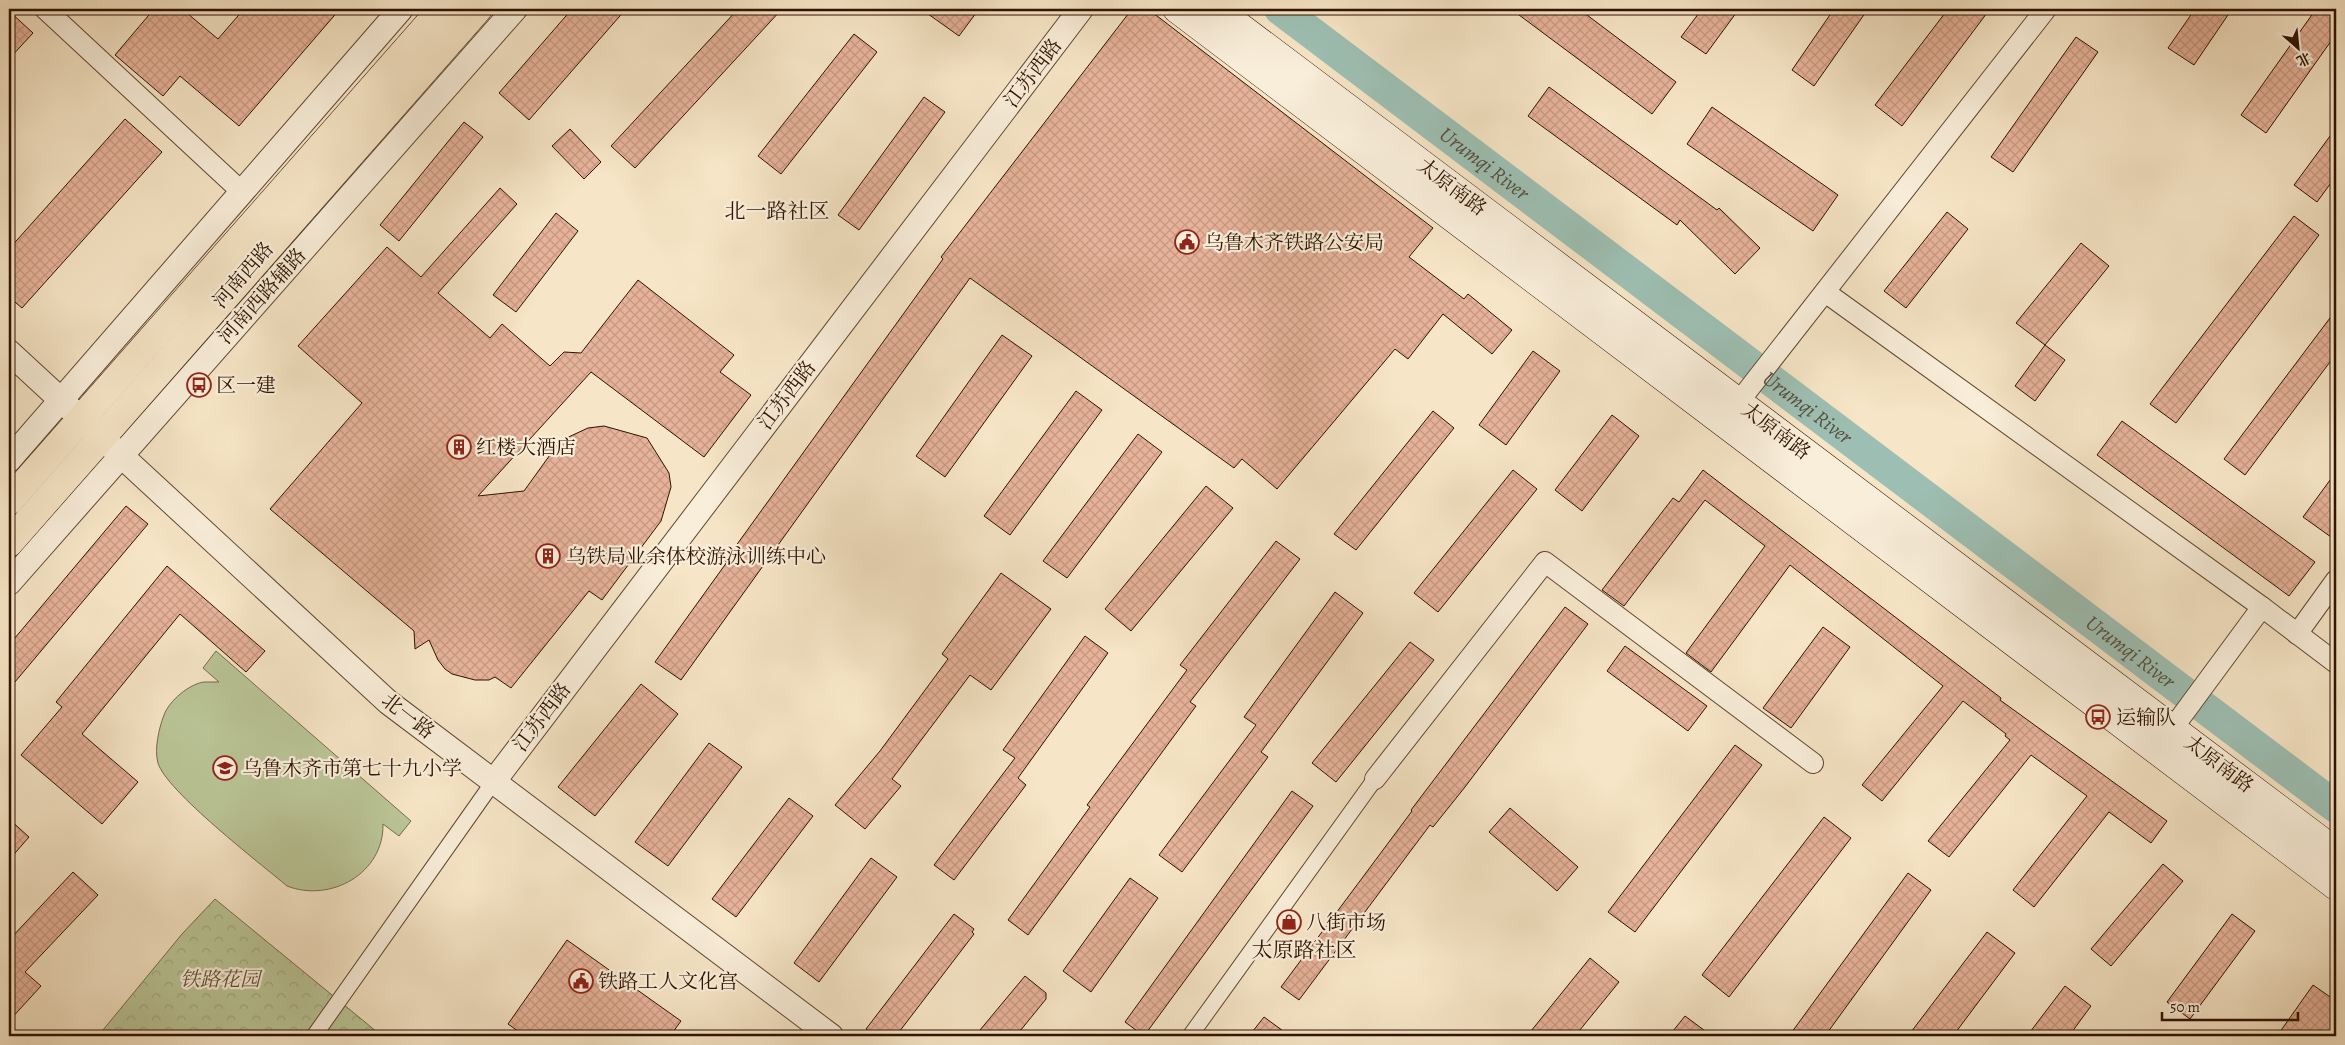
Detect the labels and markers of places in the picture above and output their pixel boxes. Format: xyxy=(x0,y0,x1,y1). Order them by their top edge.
public building icon: 乌鲁木齐铁路公安局 xyxy=(1174,229,1200,255)
place label: 乌鲁木齐铁路公安局 xyxy=(1204,229,1384,256)
bus stop icon: 区一建 xyxy=(186,372,212,398)
place label: 区一建 xyxy=(216,372,276,399)
building icon: 红楼大酒店 xyxy=(446,434,472,460)
place label: 红楼大酒店 xyxy=(476,434,576,461)
building icon: 乌铁局业余体校游泳训练中心 xyxy=(535,543,561,569)
place label: 乌铁局业余体校游泳训练中心 xyxy=(566,543,826,570)
bus stop icon: 运输队 xyxy=(2085,704,2111,730)
place label: 运输队 xyxy=(2116,704,2176,731)
school or university icon: 乌鲁木齐市第七十九小学 xyxy=(212,755,238,781)
place label: 乌鲁木齐市第七十九小学 xyxy=(242,755,462,782)
shop icon: 八街市场 xyxy=(1276,909,1302,935)
place label: 八街市场 xyxy=(1306,909,1386,936)
public building icon: 铁路工人文化宫 xyxy=(568,968,594,994)
place label: 铁路工人文化宫 xyxy=(598,968,738,995)

